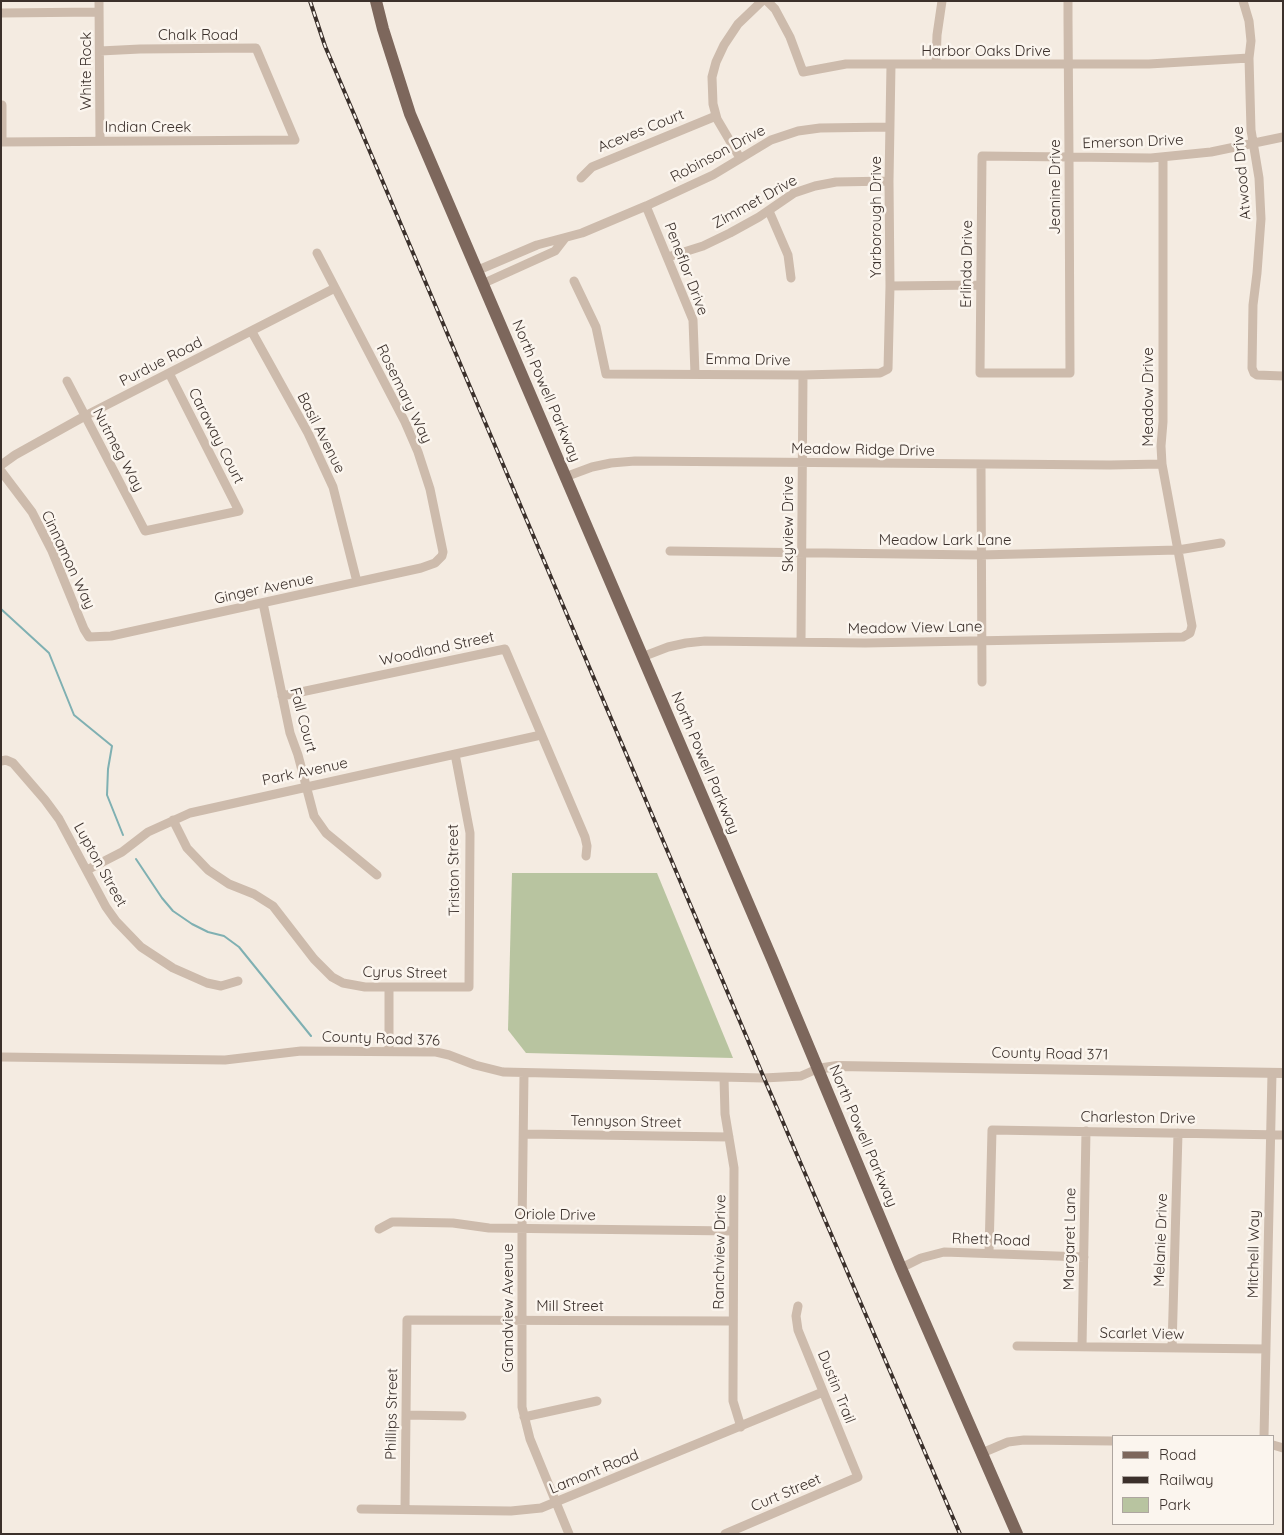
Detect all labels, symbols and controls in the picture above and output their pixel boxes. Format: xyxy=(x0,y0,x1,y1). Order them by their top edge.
street label: Chalk Road xyxy=(158,26,238,44)
street label: White Rock xyxy=(77,32,95,110)
street label: Harbor Oaks Drive xyxy=(921,42,1051,60)
street label: Aceves Court xyxy=(595,106,687,156)
street label: Indian Creek xyxy=(105,118,191,136)
street label: Robinson Drive xyxy=(667,121,769,187)
street label: Atwood Drive xyxy=(1229,125,1255,221)
street label: Emerson Drive xyxy=(1082,131,1184,153)
street label: Jeanine Drive xyxy=(1046,139,1064,235)
street label: Yarborough Drive xyxy=(867,156,885,278)
street label: Zimmet Drive xyxy=(710,171,800,233)
street label: Peneflor Drive xyxy=(660,220,712,318)
street label: Erlinda Drive xyxy=(957,220,977,308)
street label: North Powell Parkway xyxy=(508,317,584,465)
street label: Purdue Road xyxy=(117,333,205,391)
street label: Rosemary Way xyxy=(372,342,436,446)
street label: Meadow Drive xyxy=(1139,347,1157,447)
street label: Emma Drive xyxy=(705,350,791,370)
street label: Caraway Court xyxy=(184,385,248,487)
street label: Basil Avenue xyxy=(293,390,349,476)
street label: Nutmeg Way xyxy=(88,405,148,495)
street label: Meadow Ridge Drive xyxy=(791,440,935,460)
street label: Skyview Drive xyxy=(779,476,797,572)
street label: Cinnamon Way xyxy=(37,508,99,612)
street label: Meadow Lark Lane xyxy=(879,531,1011,549)
street label: Ginger Avenue xyxy=(213,570,315,608)
street label: Meadow View Lane xyxy=(847,618,983,638)
street label: Woodland Street xyxy=(378,628,496,670)
street label: Fall Court xyxy=(286,686,320,754)
street label: North Powell Parkway xyxy=(667,689,743,837)
street label: Park Avenue xyxy=(261,754,349,790)
street label: Lupton Street xyxy=(69,820,131,910)
street label: Triston Street xyxy=(444,824,464,916)
street label: Cyrus Street xyxy=(362,963,448,983)
street label: County Road 376 xyxy=(322,1028,440,1050)
street label: County Road 371 xyxy=(991,1044,1109,1064)
street label: North Powell Parkway xyxy=(825,1062,901,1210)
street label: Charleston Drive xyxy=(1080,1108,1196,1128)
street label: Tennyson Street xyxy=(570,1112,682,1132)
street label: Margaret Lane xyxy=(1060,1187,1080,1291)
street label: Melanie Drive xyxy=(1150,1193,1172,1287)
street label: Ranchview Drive xyxy=(710,1194,730,1310)
street label: Oriole Drive xyxy=(514,1205,596,1225)
street label: Mitchell Way xyxy=(1244,1210,1264,1298)
street label: Rhett Road xyxy=(951,1230,1031,1250)
street label: Grandview Avenue xyxy=(499,1243,517,1373)
street label: Mill Street xyxy=(536,1297,604,1315)
street label: Scarlet View xyxy=(1099,1324,1185,1344)
street label: Dustin Trail xyxy=(813,1348,859,1426)
street label: Phillips Street xyxy=(382,1368,402,1460)
legend xyxy=(1112,1435,1274,1525)
text: Road xyxy=(1159,1445,1196,1464)
street label: Lamont Road xyxy=(547,1446,641,1498)
street label: Curt Street xyxy=(748,1470,824,1516)
text: Railway xyxy=(1159,1470,1214,1489)
text: Park xyxy=(1159,1495,1191,1514)

